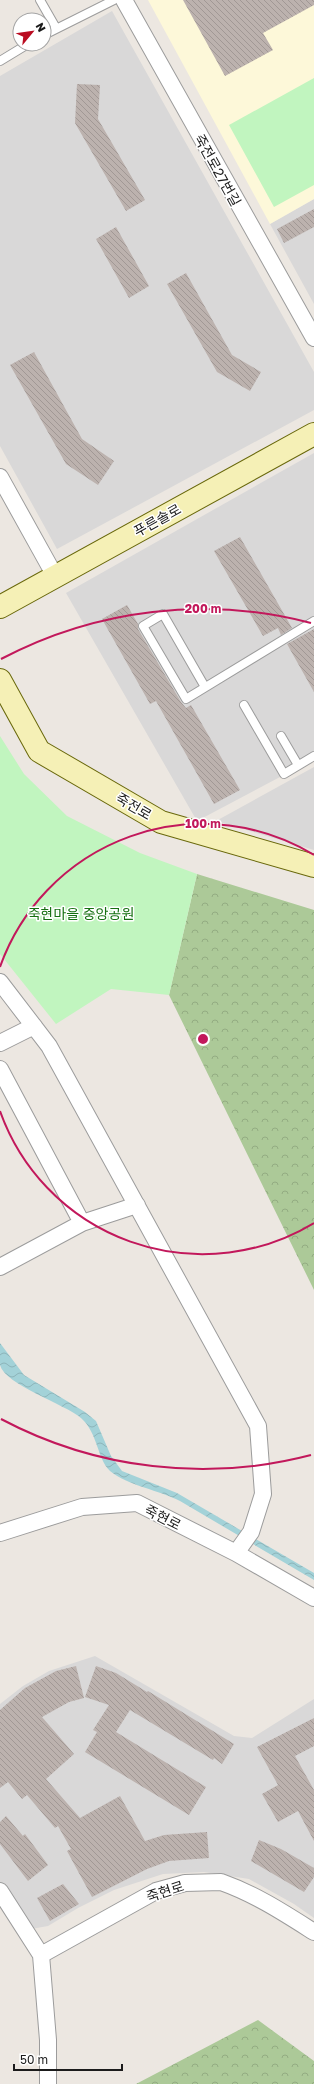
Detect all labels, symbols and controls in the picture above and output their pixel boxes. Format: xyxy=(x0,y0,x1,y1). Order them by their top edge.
north arrow xyxy=(12,12,52,52)
text: N xyxy=(33,20,49,34)
street label: 죽전로27번길 xyxy=(191,131,245,209)
street label: 푸른솔로 xyxy=(130,500,184,540)
text: 200 m xyxy=(185,601,221,616)
street label: 죽전로 xyxy=(113,789,155,823)
text: 100 m xyxy=(185,816,221,831)
park label: 죽현마을 중앙공원 xyxy=(28,905,134,922)
centre of rings xyxy=(196,1032,210,1046)
street label: 죽현로 xyxy=(142,1501,184,1533)
street label: 죽현로 xyxy=(144,1877,186,1905)
scale bar xyxy=(14,2046,122,2072)
text: 50 m xyxy=(20,2052,48,2067)

